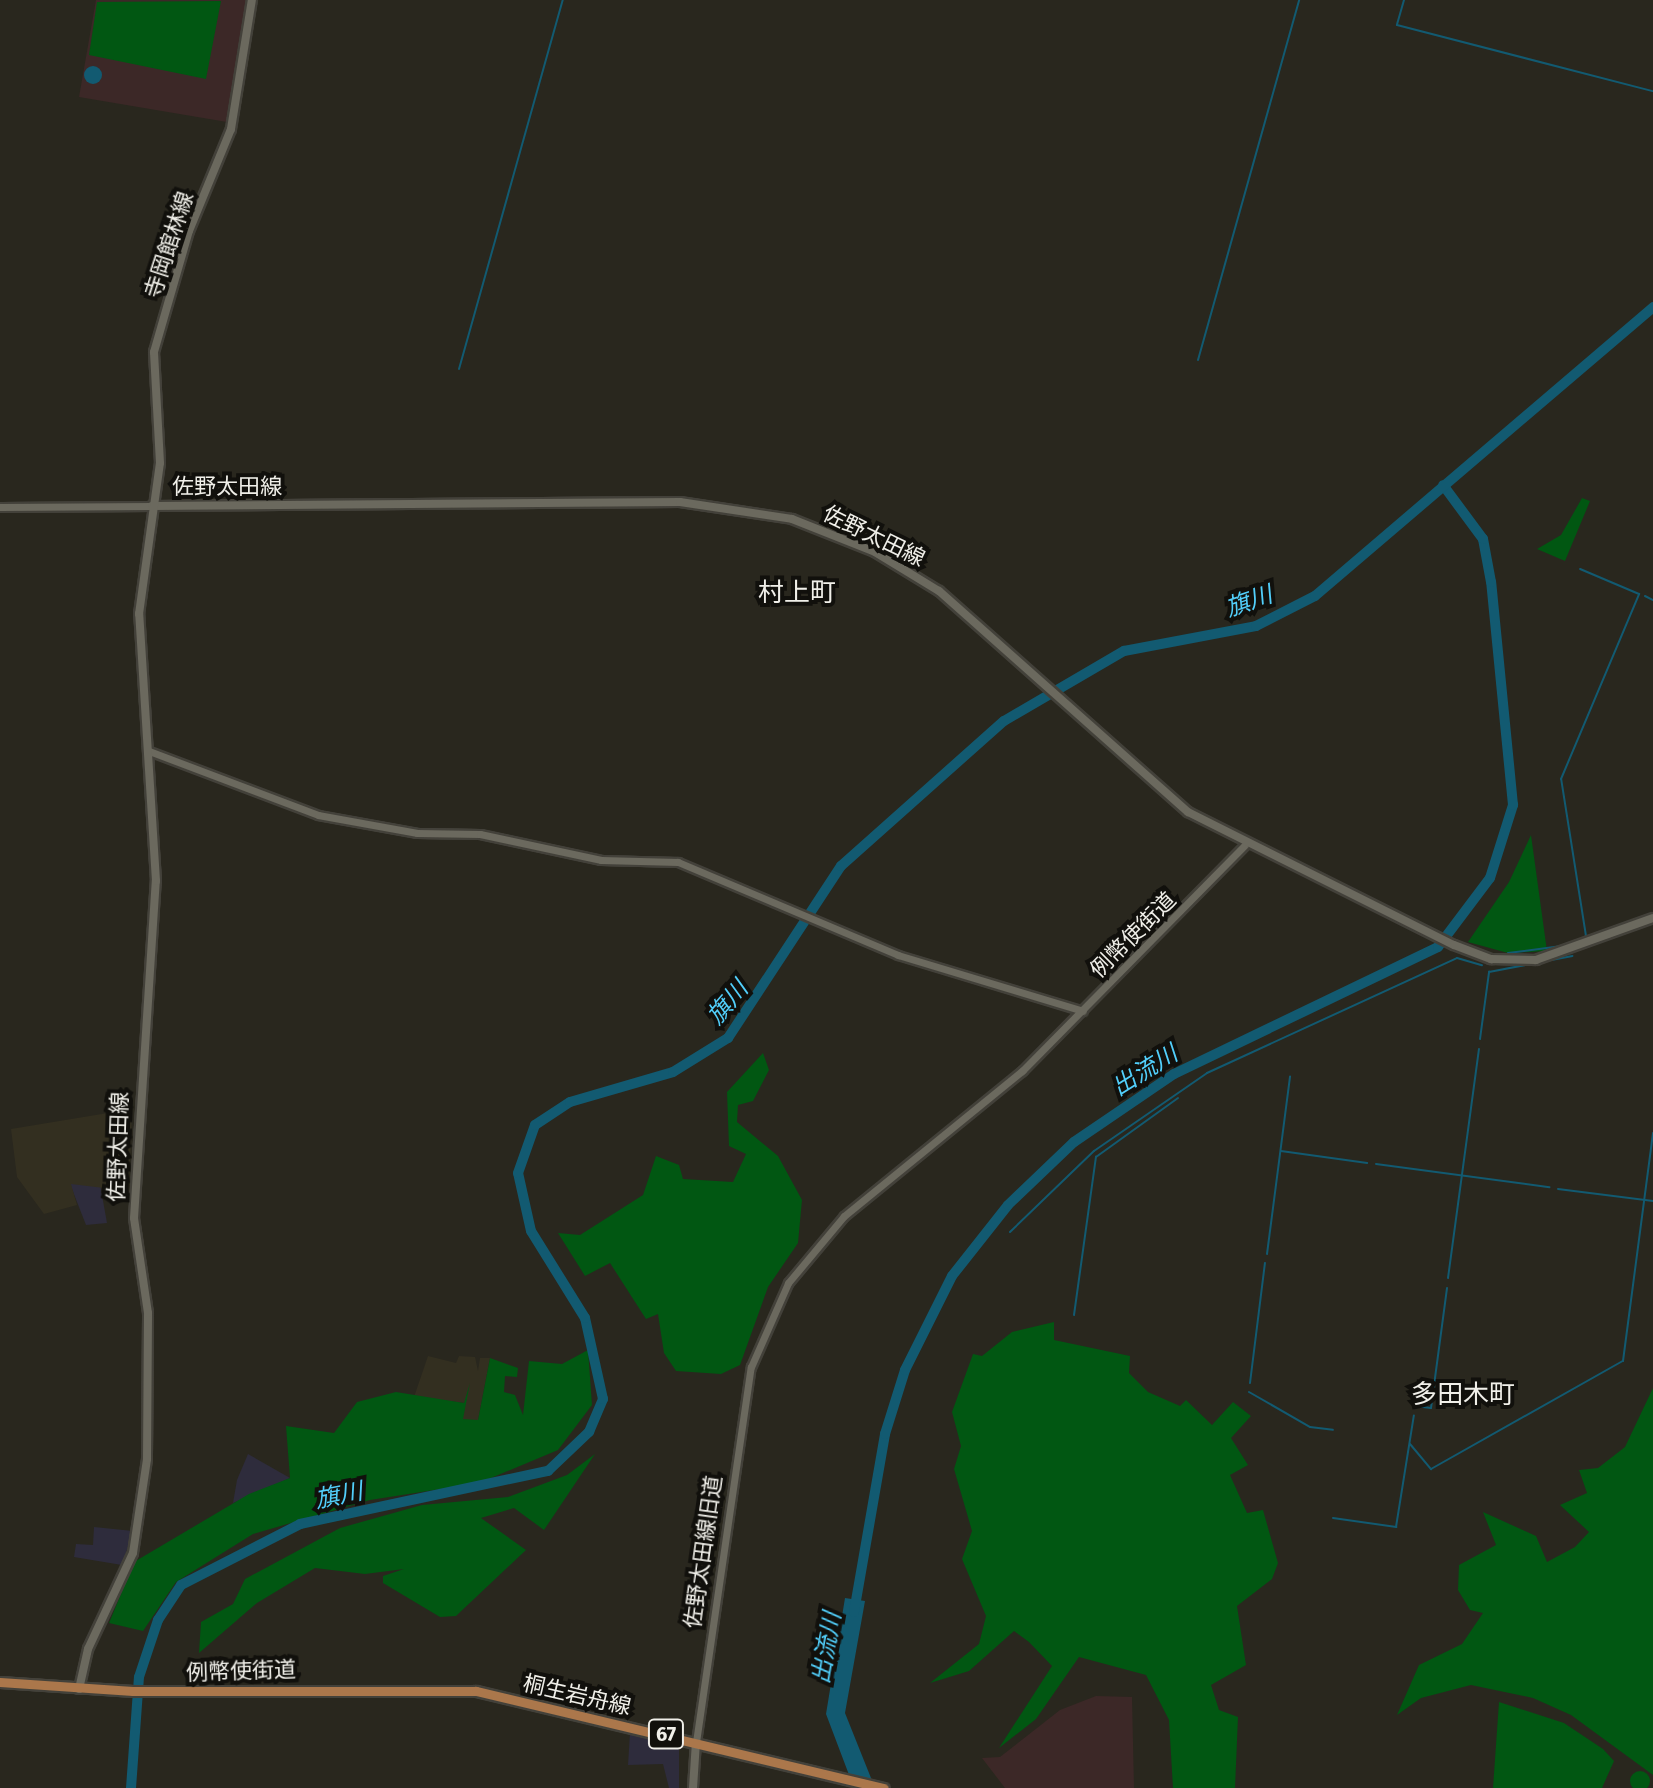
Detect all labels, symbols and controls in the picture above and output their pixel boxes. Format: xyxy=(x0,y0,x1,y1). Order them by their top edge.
street label: 寺岡館林線 xyxy=(139,189,199,301)
street label: 佐野太田線 xyxy=(172,474,282,500)
street label: 佐野太田線 xyxy=(819,500,929,572)
district label: 村上町 xyxy=(758,577,836,609)
water label: 旗川 xyxy=(1222,581,1276,623)
street label: 例幣使街道 xyxy=(1085,887,1181,983)
water label: 旗川 xyxy=(702,975,754,1031)
water label: 出流川 xyxy=(1107,1040,1183,1102)
street label: 佐野太田線 xyxy=(103,1092,133,1202)
district label: 多田木町 xyxy=(1411,1379,1515,1411)
street label: 佐野太田線旧道 xyxy=(679,1474,727,1630)
water label: 旗川 xyxy=(313,1477,365,1515)
water label: 出流川 xyxy=(807,1610,847,1686)
street label: 例幣使街道 xyxy=(186,1656,296,1686)
street label: 桐生岩舟線 xyxy=(520,1670,634,1720)
road number: 67 xyxy=(646,1718,686,1750)

